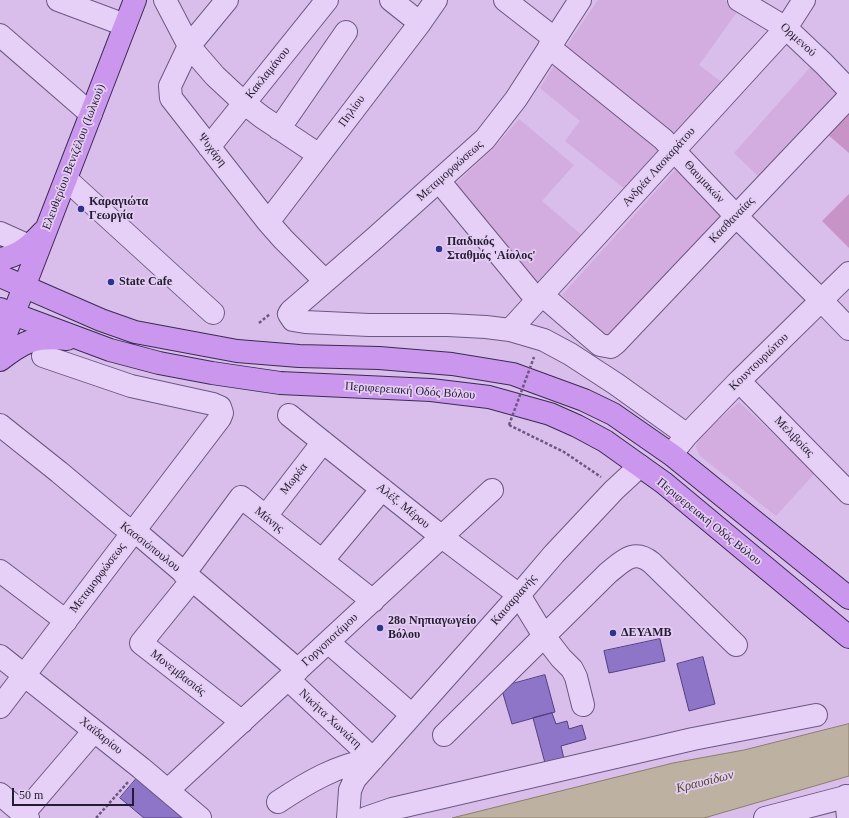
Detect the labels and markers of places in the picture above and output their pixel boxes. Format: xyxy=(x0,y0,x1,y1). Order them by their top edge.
place label: Καραγιώτα Γεωργία xyxy=(89,195,148,223)
marker: Καραγιώτα Γεωργία xyxy=(76,204,86,214)
place label: Παιδικός Σταθμός 'Αίολος' xyxy=(447,235,536,263)
marker: Παιδικός Σταθμός 'Αίολος' xyxy=(434,244,444,254)
place label: State Cafe xyxy=(119,275,172,289)
marker: State Cafe xyxy=(106,277,116,287)
place label: 28ο Νηπιαγωγείο Βόλου xyxy=(388,614,476,642)
marker: 28ο Νηπιαγωγείο Βόλου xyxy=(375,623,385,633)
place label: ΔΕΥΑΜΒ xyxy=(621,626,672,640)
marker: ΔΕΥΑΜΒ xyxy=(608,628,618,638)

